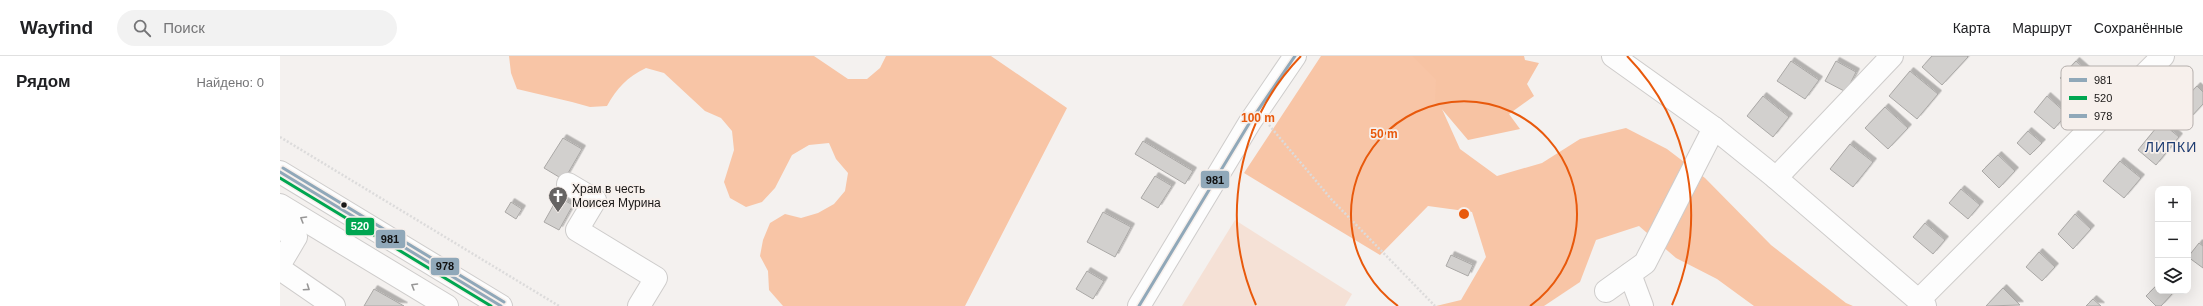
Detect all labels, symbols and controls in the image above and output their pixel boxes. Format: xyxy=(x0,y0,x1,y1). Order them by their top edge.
search box xyxy=(117,10,397,46)
text: Wayfind xyxy=(20,17,93,38)
icon: search xyxy=(131,17,153,39)
text: Поиск xyxy=(163,19,205,36)
text: Карта xyxy=(1953,20,1990,36)
text: Маршрут xyxy=(2012,20,2072,36)
text: Сохранённые xyxy=(2094,20,2183,36)
legend xyxy=(2061,66,2193,130)
text: Рядом xyxy=(16,72,71,91)
text: 981 xyxy=(2094,74,2112,86)
text: Найдено: 0 xyxy=(196,75,264,90)
text: 520 xyxy=(2094,92,2112,104)
text: 978 xyxy=(2094,110,2112,122)
text: 100 m xyxy=(1241,111,1275,125)
text: 50 m xyxy=(1370,127,1398,141)
district label: ЛИПКИ xyxy=(2145,139,2197,155)
line badge: 981 xyxy=(1200,170,1230,189)
text: 981 xyxy=(1206,174,1224,186)
place label: Храм в честь Моисея Мурина xyxy=(572,182,661,210)
church icon: Храм в честь Моисея Мурина xyxy=(547,185,569,213)
map controls xyxy=(2155,186,2191,294)
button: + xyxy=(2155,186,2191,222)
unlabelled marker xyxy=(339,200,349,210)
centre of rings xyxy=(1457,207,1471,221)
one-way arrow xyxy=(300,216,307,223)
line badge: 520 xyxy=(345,217,375,236)
text: 520 xyxy=(351,220,369,232)
button: − xyxy=(2155,222,2191,258)
line badge: 981 xyxy=(375,229,406,249)
text: 981 xyxy=(381,233,399,245)
line badge: 978 xyxy=(430,257,460,276)
button: layers xyxy=(2155,258,2191,294)
text: 978 xyxy=(436,260,454,272)
one-way arrow xyxy=(303,283,310,291)
one-way arrow xyxy=(411,283,418,290)

